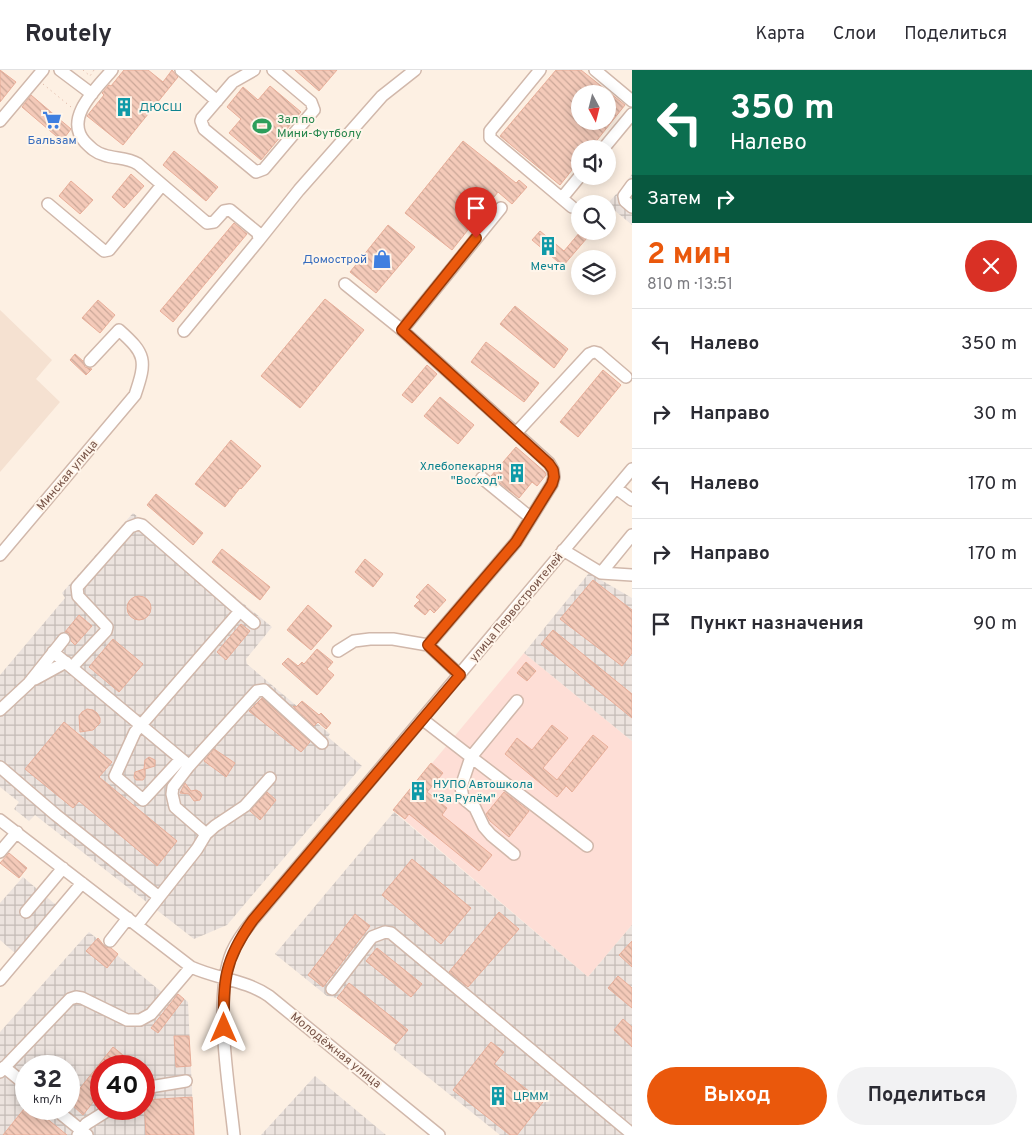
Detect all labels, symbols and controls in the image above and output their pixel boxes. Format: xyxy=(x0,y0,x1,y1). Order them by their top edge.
text: Routely xyxy=(25,20,112,50)
text: Карта xyxy=(755,23,805,46)
text: Слои xyxy=(833,23,876,46)
text: Поделиться xyxy=(904,23,1007,46)
north arrow xyxy=(571,85,616,130)
map controls xyxy=(571,85,616,295)
text: 350 m xyxy=(730,87,835,131)
icon: left xyxy=(647,90,712,155)
building icon: ДЮСШ xyxy=(113,96,135,118)
place label: ДЮСШ xyxy=(139,100,182,116)
supermarket icon: Бальзам xyxy=(41,109,63,131)
place label: Зал по Мини-Футболу xyxy=(277,112,362,142)
sports icon: Зал по Мини-Футболу xyxy=(251,115,273,137)
text: Налево xyxy=(730,130,807,157)
place label: Бальзам xyxy=(27,133,77,149)
button: sound xyxy=(571,140,616,185)
icon: right xyxy=(711,185,739,213)
pin xyxy=(455,187,497,238)
text: Затем xyxy=(647,187,701,211)
icon: arrive xyxy=(462,194,490,222)
button: search xyxy=(571,195,616,240)
building icon: Мечта xyxy=(537,235,559,257)
text: 2 мин xyxy=(647,237,731,274)
button: close xyxy=(965,240,1017,292)
shop icon: Домострой xyxy=(371,248,393,270)
button: layers xyxy=(571,250,616,295)
place label: Домострой xyxy=(303,252,367,268)
place label: Мечта xyxy=(530,259,566,275)
text: 810 m · 13:51 xyxy=(647,275,733,295)
icon: left xyxy=(647,330,675,358)
text: Налево xyxy=(690,332,759,356)
text: 350 m xyxy=(961,332,1017,356)
icon: right xyxy=(647,400,675,428)
text: Направо xyxy=(690,402,770,426)
text: 30 m xyxy=(973,402,1017,426)
street label: Минская улица xyxy=(34,437,102,514)
place label: Хлебопекарня "Восход" xyxy=(420,459,502,489)
building icon: Хлебопекарня "Восход" xyxy=(506,462,528,484)
icon: left xyxy=(647,470,675,498)
text: Налево xyxy=(690,472,759,496)
text: 170 m xyxy=(968,472,1017,496)
icon: right xyxy=(647,540,675,568)
text: Направо xyxy=(690,542,770,566)
text: 170 m xyxy=(968,542,1017,566)
street label: улица Первостроителей xyxy=(466,550,567,666)
icon: arrive xyxy=(647,610,675,638)
text: Пункт назначения xyxy=(690,612,864,636)
text: 90 m xyxy=(973,612,1017,636)
place label: НУПО Автошкола "За Рулём" xyxy=(433,777,533,807)
building icon: НУПО Автошкола "За Рулём" xyxy=(407,780,429,802)
position arrow xyxy=(197,1001,249,1053)
street label: Молодёжная улица xyxy=(287,1009,384,1092)
speed limit sign: 40 xyxy=(90,1055,155,1120)
text: 32 xyxy=(33,1065,62,1097)
button: Выход xyxy=(647,1067,827,1125)
button: Поделиться xyxy=(837,1067,1017,1125)
building icon: ЦРММ xyxy=(487,1085,509,1107)
place label: ЦРММ xyxy=(513,1089,549,1105)
text: km/h xyxy=(33,1092,62,1108)

